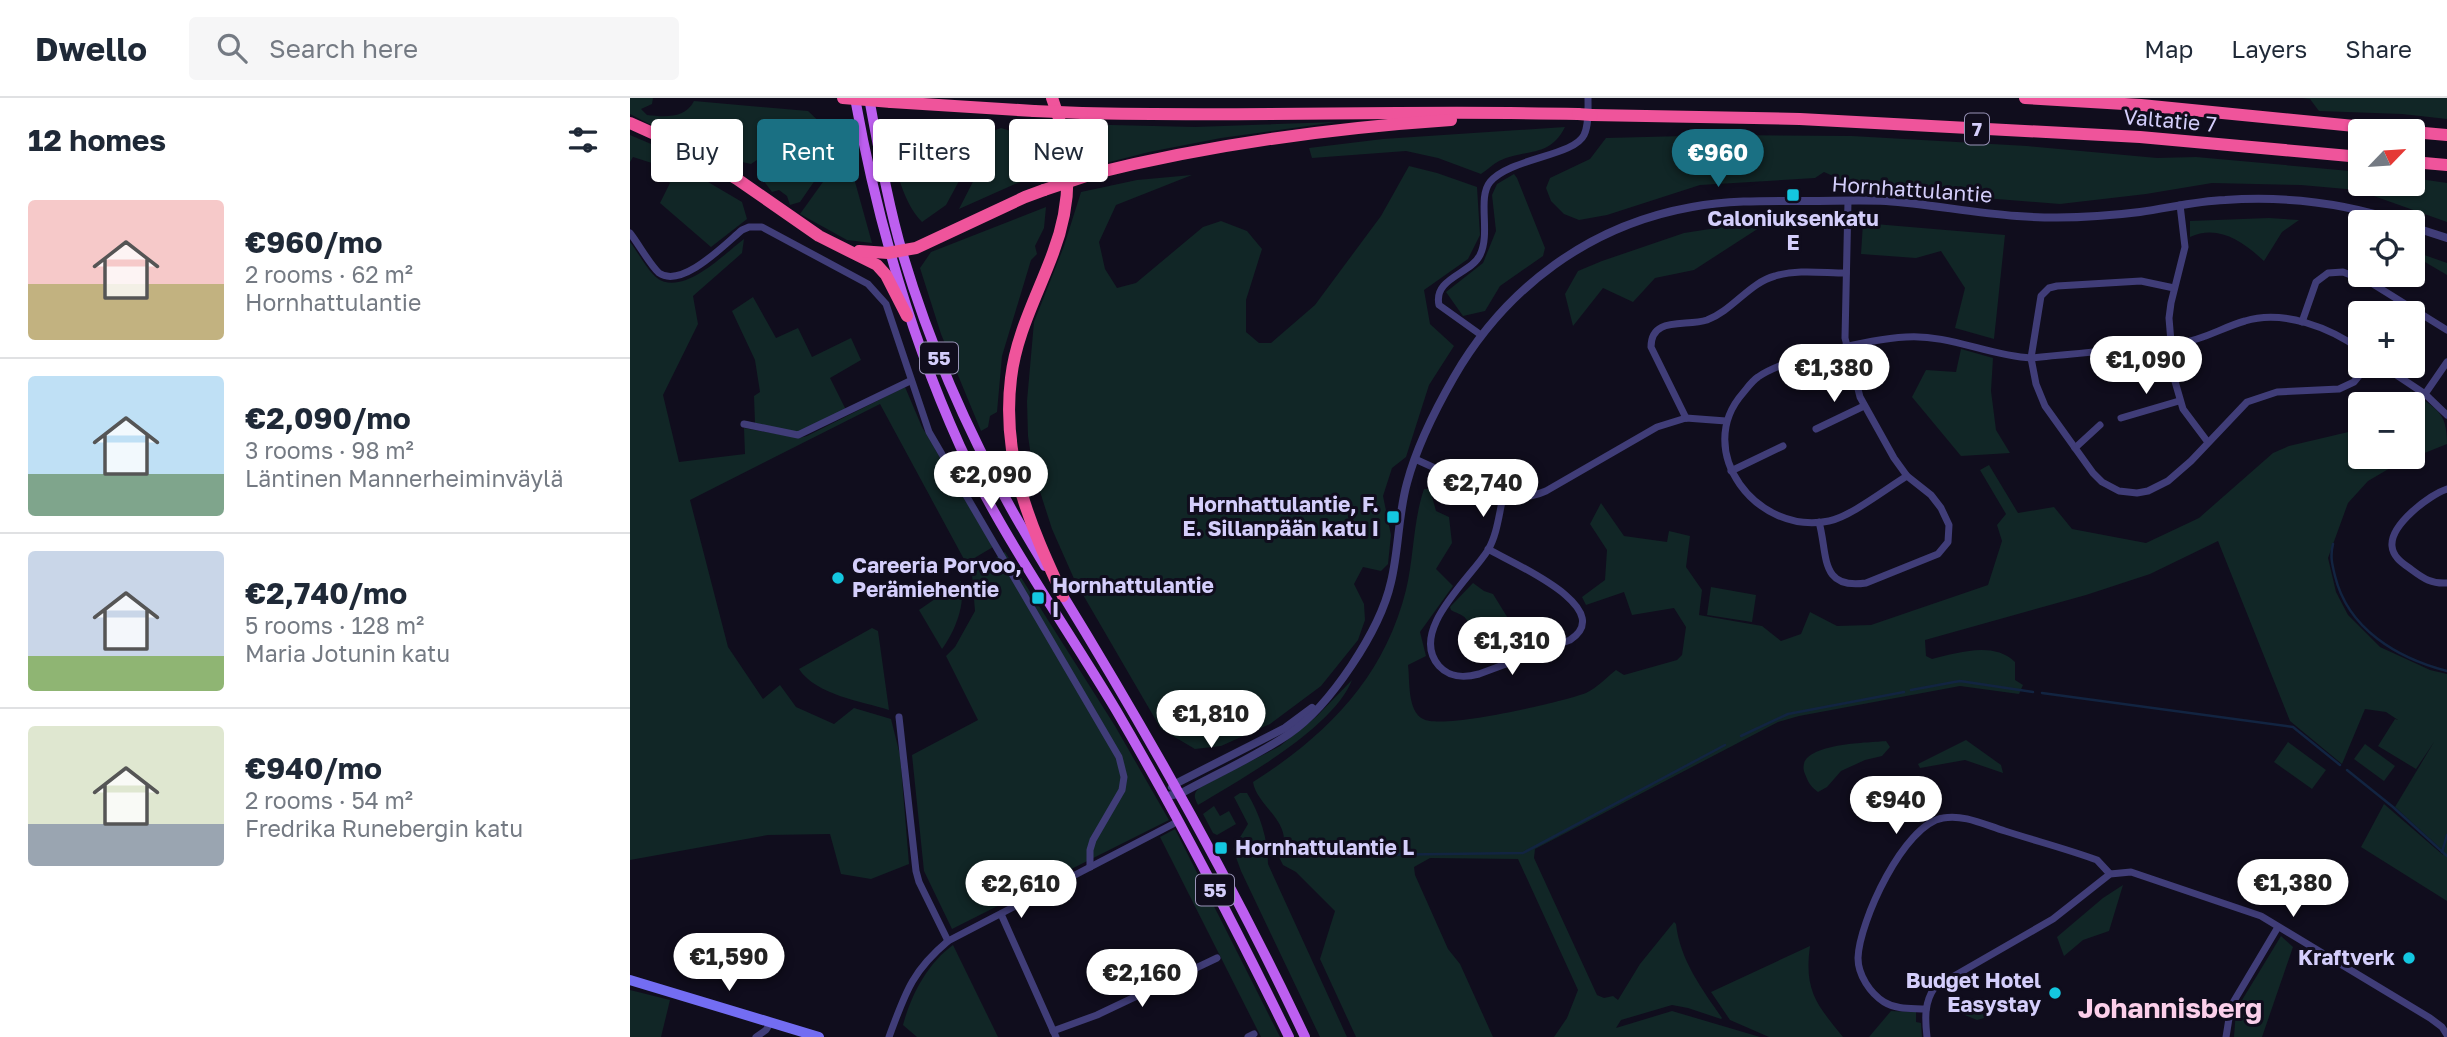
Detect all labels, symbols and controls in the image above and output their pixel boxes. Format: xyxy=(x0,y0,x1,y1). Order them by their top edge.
search box xyxy=(189,17,679,80)
text: Dwello xyxy=(35,29,147,68)
icon: search xyxy=(213,29,251,67)
text: Search here xyxy=(269,33,418,64)
text: Map xyxy=(2144,34,2193,63)
text: Layers xyxy=(2231,34,2307,63)
text: Share xyxy=(2345,34,2412,63)
street label: Valtatie 7 xyxy=(2122,103,2218,137)
road number: 7 xyxy=(1965,114,1989,144)
chip: Buy xyxy=(651,119,743,182)
chip: Rent xyxy=(757,119,859,182)
chip: Filters xyxy=(873,119,995,182)
chip: New xyxy=(1009,119,1108,182)
north arrow xyxy=(2348,119,2426,196)
map controls xyxy=(2348,119,2425,469)
icon: filters xyxy=(564,121,602,159)
text: 12 homes xyxy=(28,122,166,158)
pin: €960 xyxy=(1677,130,1759,189)
text: €960 xyxy=(1688,138,1748,166)
street label: Hornhattulantie xyxy=(1831,170,1993,208)
marker: Caloniuksenkatu E xyxy=(1785,187,1801,203)
place label: Caloniuksenkatu E xyxy=(1707,205,1879,255)
button: locate xyxy=(2348,210,2425,287)
text: €960/mo xyxy=(245,224,382,260)
icon: home xyxy=(84,228,168,312)
text: 2 rooms · 62 m² xyxy=(245,260,413,288)
text: Hornhattulantie xyxy=(245,288,421,316)
button: + xyxy=(2348,301,2425,378)
pin: €1,090 xyxy=(2089,336,2203,396)
road number: 55 xyxy=(920,342,958,374)
pin: €1,380 xyxy=(1777,344,1891,404)
text: €1,090 xyxy=(2106,345,2186,373)
text: €1,380 xyxy=(1794,353,1874,381)
button: − xyxy=(2348,392,2425,469)
text: €2,090/mo xyxy=(245,400,411,436)
icon: home xyxy=(84,404,168,488)
text: 3 rooms · 98 m² xyxy=(245,436,414,464)
pin: €2,090 xyxy=(934,452,1048,511)
text: €2,090 xyxy=(950,460,1032,488)
pin: €2,740 xyxy=(1426,460,1540,519)
text: Läntinen Mannerheiminväylä xyxy=(245,464,563,492)
text: €2,740 xyxy=(1443,468,1523,496)
place label: Hornhattulantie, F. E. Sillanpään katu I xyxy=(1182,491,1379,541)
marker: Hornhattulantie, F. E. Sillanpään katu I xyxy=(1385,509,1401,525)
place label: Careeria Porvoo, Perämiehentie xyxy=(852,552,1022,602)
marker: Careeria Porvoo, Perämiehentie xyxy=(830,570,846,586)
place label: Hornhattulantie I xyxy=(1052,572,1214,622)
text: €2,740/mo xyxy=(245,575,407,611)
icon: home xyxy=(84,579,168,663)
marker: Hornhattulantie I xyxy=(1030,590,1046,606)
text: 5 rooms · 128 m² xyxy=(245,611,424,639)
pin: €1,310 xyxy=(1455,618,1569,677)
text: €1,310 xyxy=(1474,626,1550,654)
text: Maria Jotunin katu xyxy=(245,639,450,667)
pin: €1,810 xyxy=(1154,690,1268,750)
text: €1,810 xyxy=(1173,699,1249,727)
text: €940/mo xyxy=(245,750,382,786)
icon: home xyxy=(84,754,168,838)
pin: €940 xyxy=(1855,776,1937,836)
text: €940 xyxy=(1866,785,1926,813)
text: 2 rooms · 54 m² xyxy=(245,786,413,814)
text: Fredrika Runebergin katu xyxy=(245,814,523,842)
place label: Hornhattulantie L xyxy=(1235,834,1414,860)
marker: Hornhattulantie L xyxy=(1213,840,1229,856)
pin: €2,610 xyxy=(964,860,1078,920)
pin: €1,380 xyxy=(2236,860,2350,919)
text: €1,380 xyxy=(2253,868,2333,896)
text: €2,610 xyxy=(981,869,1061,897)
road number: 55 xyxy=(1196,874,1234,905)
pin: €1,590 xyxy=(672,934,786,993)
text: €1,590 xyxy=(689,942,769,970)
place label: Kraftverk xyxy=(2298,944,2395,970)
pin: €2,160 xyxy=(1085,950,1199,1009)
marker: Kraftverk xyxy=(2401,950,2417,966)
text: €2,160 xyxy=(1102,958,1182,986)
place label: Budget Hotel Easystay xyxy=(1906,967,2041,1017)
marker: Budget Hotel Easystay xyxy=(2047,985,2063,1001)
district label: Johannisberg xyxy=(2078,991,2262,1024)

